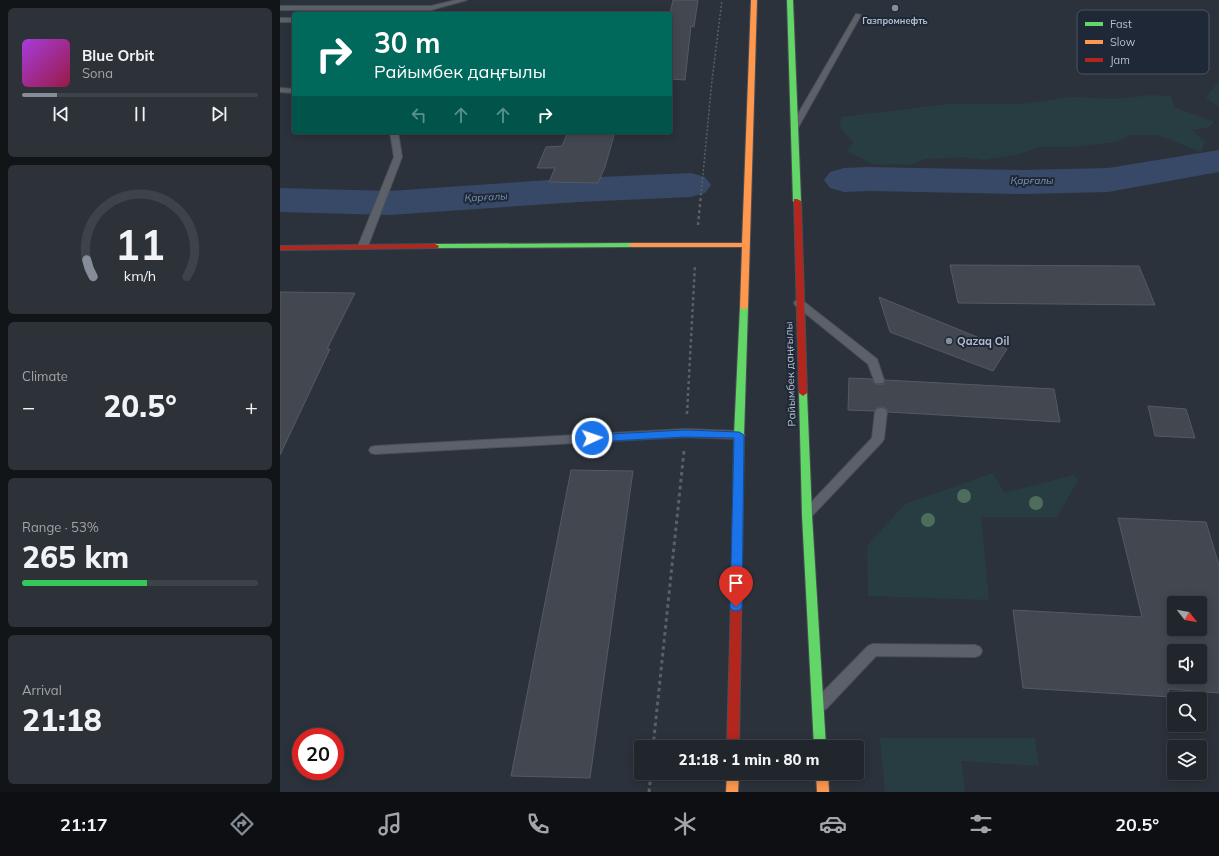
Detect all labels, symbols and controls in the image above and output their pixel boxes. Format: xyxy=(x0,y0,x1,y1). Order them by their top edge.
marker: Газпромнефть xyxy=(890,3,900,13)
legend xyxy=(1077,10,1209,74)
place label: Газпромнефть xyxy=(862,15,928,26)
text: Fast xyxy=(1110,17,1132,31)
text: 30 m xyxy=(374,25,440,60)
icon: right xyxy=(308,28,360,80)
text: Slow xyxy=(1110,35,1136,49)
text: Blue Orbit xyxy=(82,46,154,65)
text: Jam xyxy=(1110,53,1130,67)
text: Райымбек даңғылы xyxy=(374,60,546,83)
text: Sona xyxy=(82,65,113,81)
icon: previous xyxy=(50,103,72,125)
icon: pause xyxy=(129,103,151,125)
icon: next xyxy=(208,103,230,125)
icon: left xyxy=(408,104,430,126)
icon: ahead xyxy=(450,104,472,126)
icon: ahead xyxy=(492,104,514,126)
icon: right xyxy=(534,104,556,126)
water label: Қарғалы xyxy=(1010,174,1054,187)
water label: Қарғалы xyxy=(464,189,508,205)
text: 11 xyxy=(115,218,165,270)
text: km/h xyxy=(124,267,156,285)
street label: Райымбек даңғылы xyxy=(781,321,799,427)
place label: Qazaq Oil xyxy=(957,334,1009,348)
marker: Qazaq Oil xyxy=(944,336,954,346)
text: Climate xyxy=(22,368,68,384)
text: 20.5° xyxy=(103,387,177,425)
text: − xyxy=(22,393,35,421)
text: + xyxy=(245,393,258,421)
position arrow xyxy=(571,417,613,459)
text: Range · 53% xyxy=(22,519,99,535)
text: 265 km xyxy=(22,538,129,576)
pin xyxy=(719,566,753,607)
icon: arrive xyxy=(725,572,747,594)
north arrow xyxy=(1167,596,1207,636)
map controls xyxy=(1167,596,1207,780)
button: sound xyxy=(1167,644,1207,684)
text: Arrival xyxy=(22,682,62,698)
button: search xyxy=(1167,692,1207,732)
text: 21:18 xyxy=(22,701,102,739)
speed limit sign: 20 xyxy=(292,728,344,780)
button: layers xyxy=(1167,740,1207,780)
text: 21:18 · 1 min · 80 m xyxy=(679,750,819,769)
icon: directions xyxy=(228,810,256,838)
icon: music xyxy=(376,810,404,838)
icon: phone xyxy=(524,810,552,838)
icon: climate xyxy=(671,810,699,838)
icon: car xyxy=(819,810,847,838)
icon: filters xyxy=(967,810,995,838)
text: 21:17 xyxy=(60,813,108,836)
text: 20.5° xyxy=(1115,813,1159,836)

